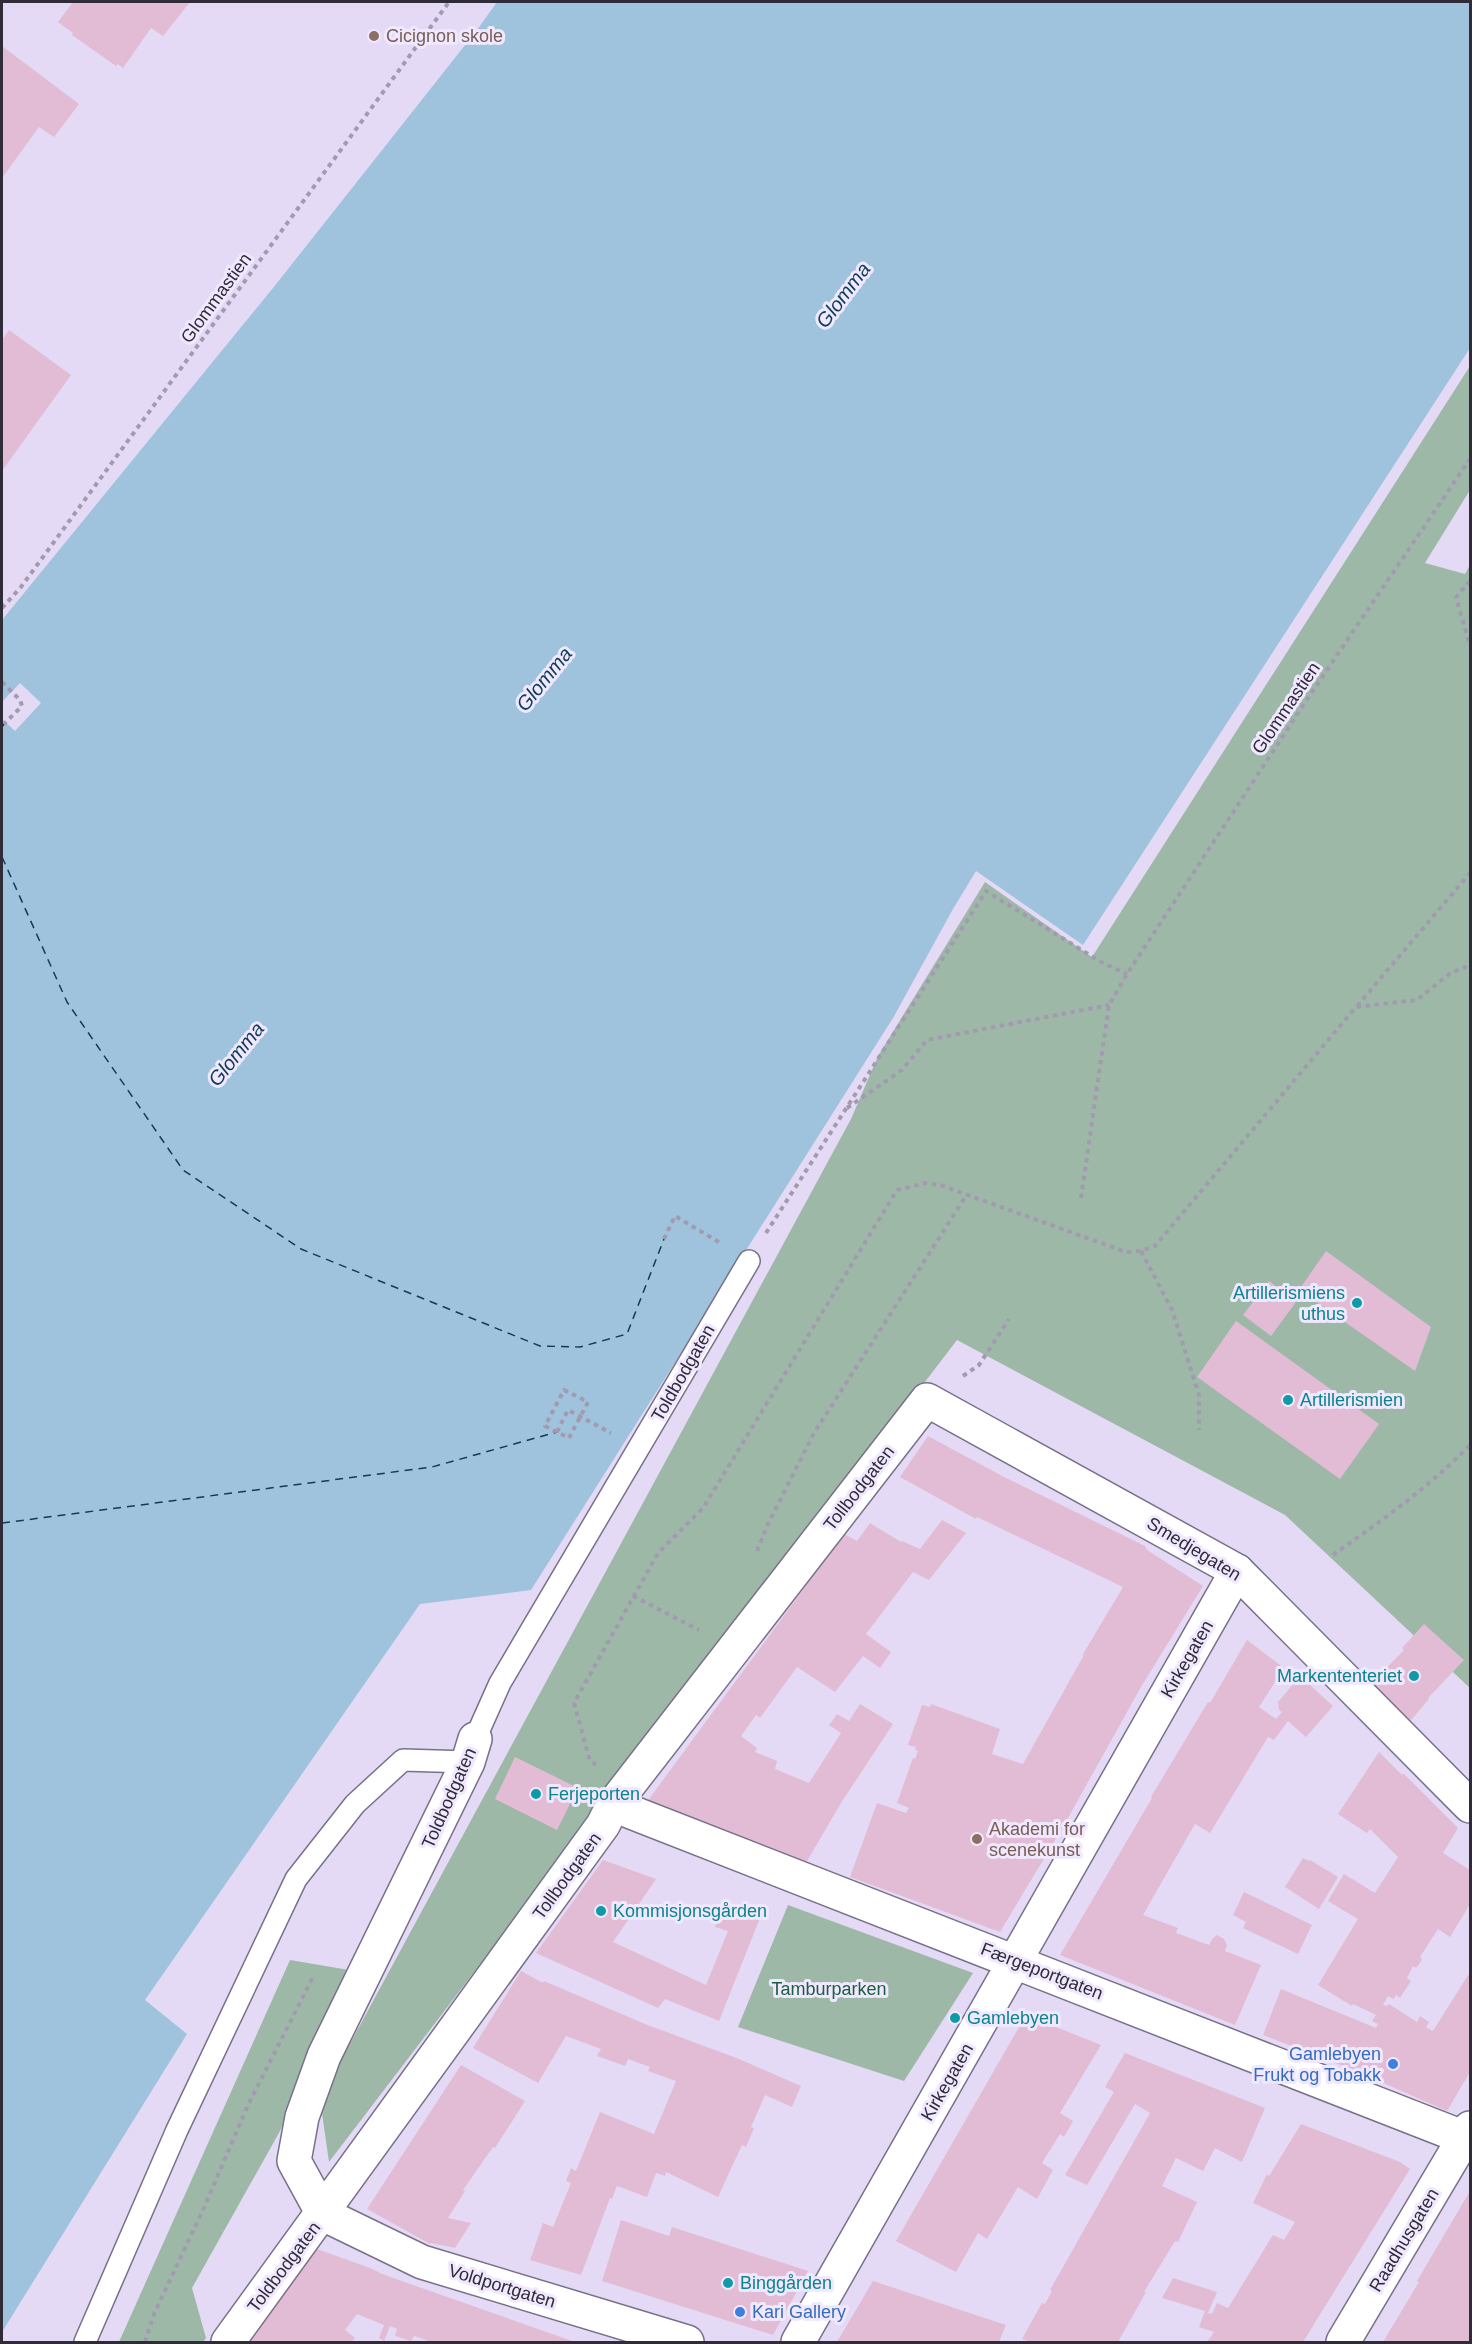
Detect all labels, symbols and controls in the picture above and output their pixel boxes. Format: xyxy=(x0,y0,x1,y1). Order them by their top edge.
place label: Cicignon skole xyxy=(386,26,503,46)
marker: Cicignon skole xyxy=(367,29,381,43)
street label: Glommastien xyxy=(177,249,255,347)
water label: Glomma xyxy=(811,258,875,332)
water label: Glomma xyxy=(512,643,576,715)
street label: Glommastien xyxy=(1248,658,1324,758)
water label: Glomma xyxy=(204,1018,268,1090)
place label: Artillerismiens uthus xyxy=(1233,1283,1345,1324)
marker: Artillerismiens uthus xyxy=(1350,1296,1364,1310)
street label: Toldbodgaten xyxy=(647,1321,719,1425)
place label: Artillerismien xyxy=(1300,1390,1403,1410)
marker: Artillerismien xyxy=(1281,1393,1295,1407)
street label: Tollbodgaten xyxy=(820,1442,898,1534)
street label: Smedjegaten xyxy=(1143,1513,1245,1585)
street label: Kirkegaten xyxy=(1157,1617,1217,1701)
place label: Markententeriet xyxy=(1277,1666,1402,1686)
marker: Markententeriet xyxy=(1407,1669,1421,1683)
street label: Toldbodgaten xyxy=(418,1745,480,1851)
place label: Ferjeporten xyxy=(548,1784,640,1804)
marker: Ferjeporten xyxy=(529,1787,543,1801)
place label: Akademi for scenekunst xyxy=(989,1819,1085,1860)
street label: Tollbodgaten xyxy=(529,1829,605,1923)
marker: Akademi for scenekunst xyxy=(970,1832,984,1846)
place label: Kommisjonsgården xyxy=(613,1901,767,1921)
marker: Kommisjonsgården xyxy=(594,1904,608,1918)
street label: Færgeportgaten xyxy=(978,1939,1106,2003)
park label: Tamburparken xyxy=(771,1979,887,1999)
place label: Gamlebyen xyxy=(967,2008,1059,2028)
marker: Gamlebyen xyxy=(948,2011,962,2025)
street label: Kirkegaten xyxy=(917,2040,977,2124)
place label: Gamlebyen Frukt og Tobakk xyxy=(1253,2044,1382,2085)
marker: Gamlebyen Frukt og Tobakk xyxy=(1386,2057,1400,2071)
street label: Raadhusgaten xyxy=(1365,2185,1443,2295)
street label: Toldbodgaten xyxy=(243,2218,325,2316)
street label: Voldportgaten xyxy=(446,2260,558,2312)
place label: Binggården xyxy=(740,2273,832,2293)
marker: Binggården xyxy=(721,2276,735,2290)
place label: Kari Gallery xyxy=(752,2302,846,2322)
marker: Kari Gallery xyxy=(733,2305,747,2319)

